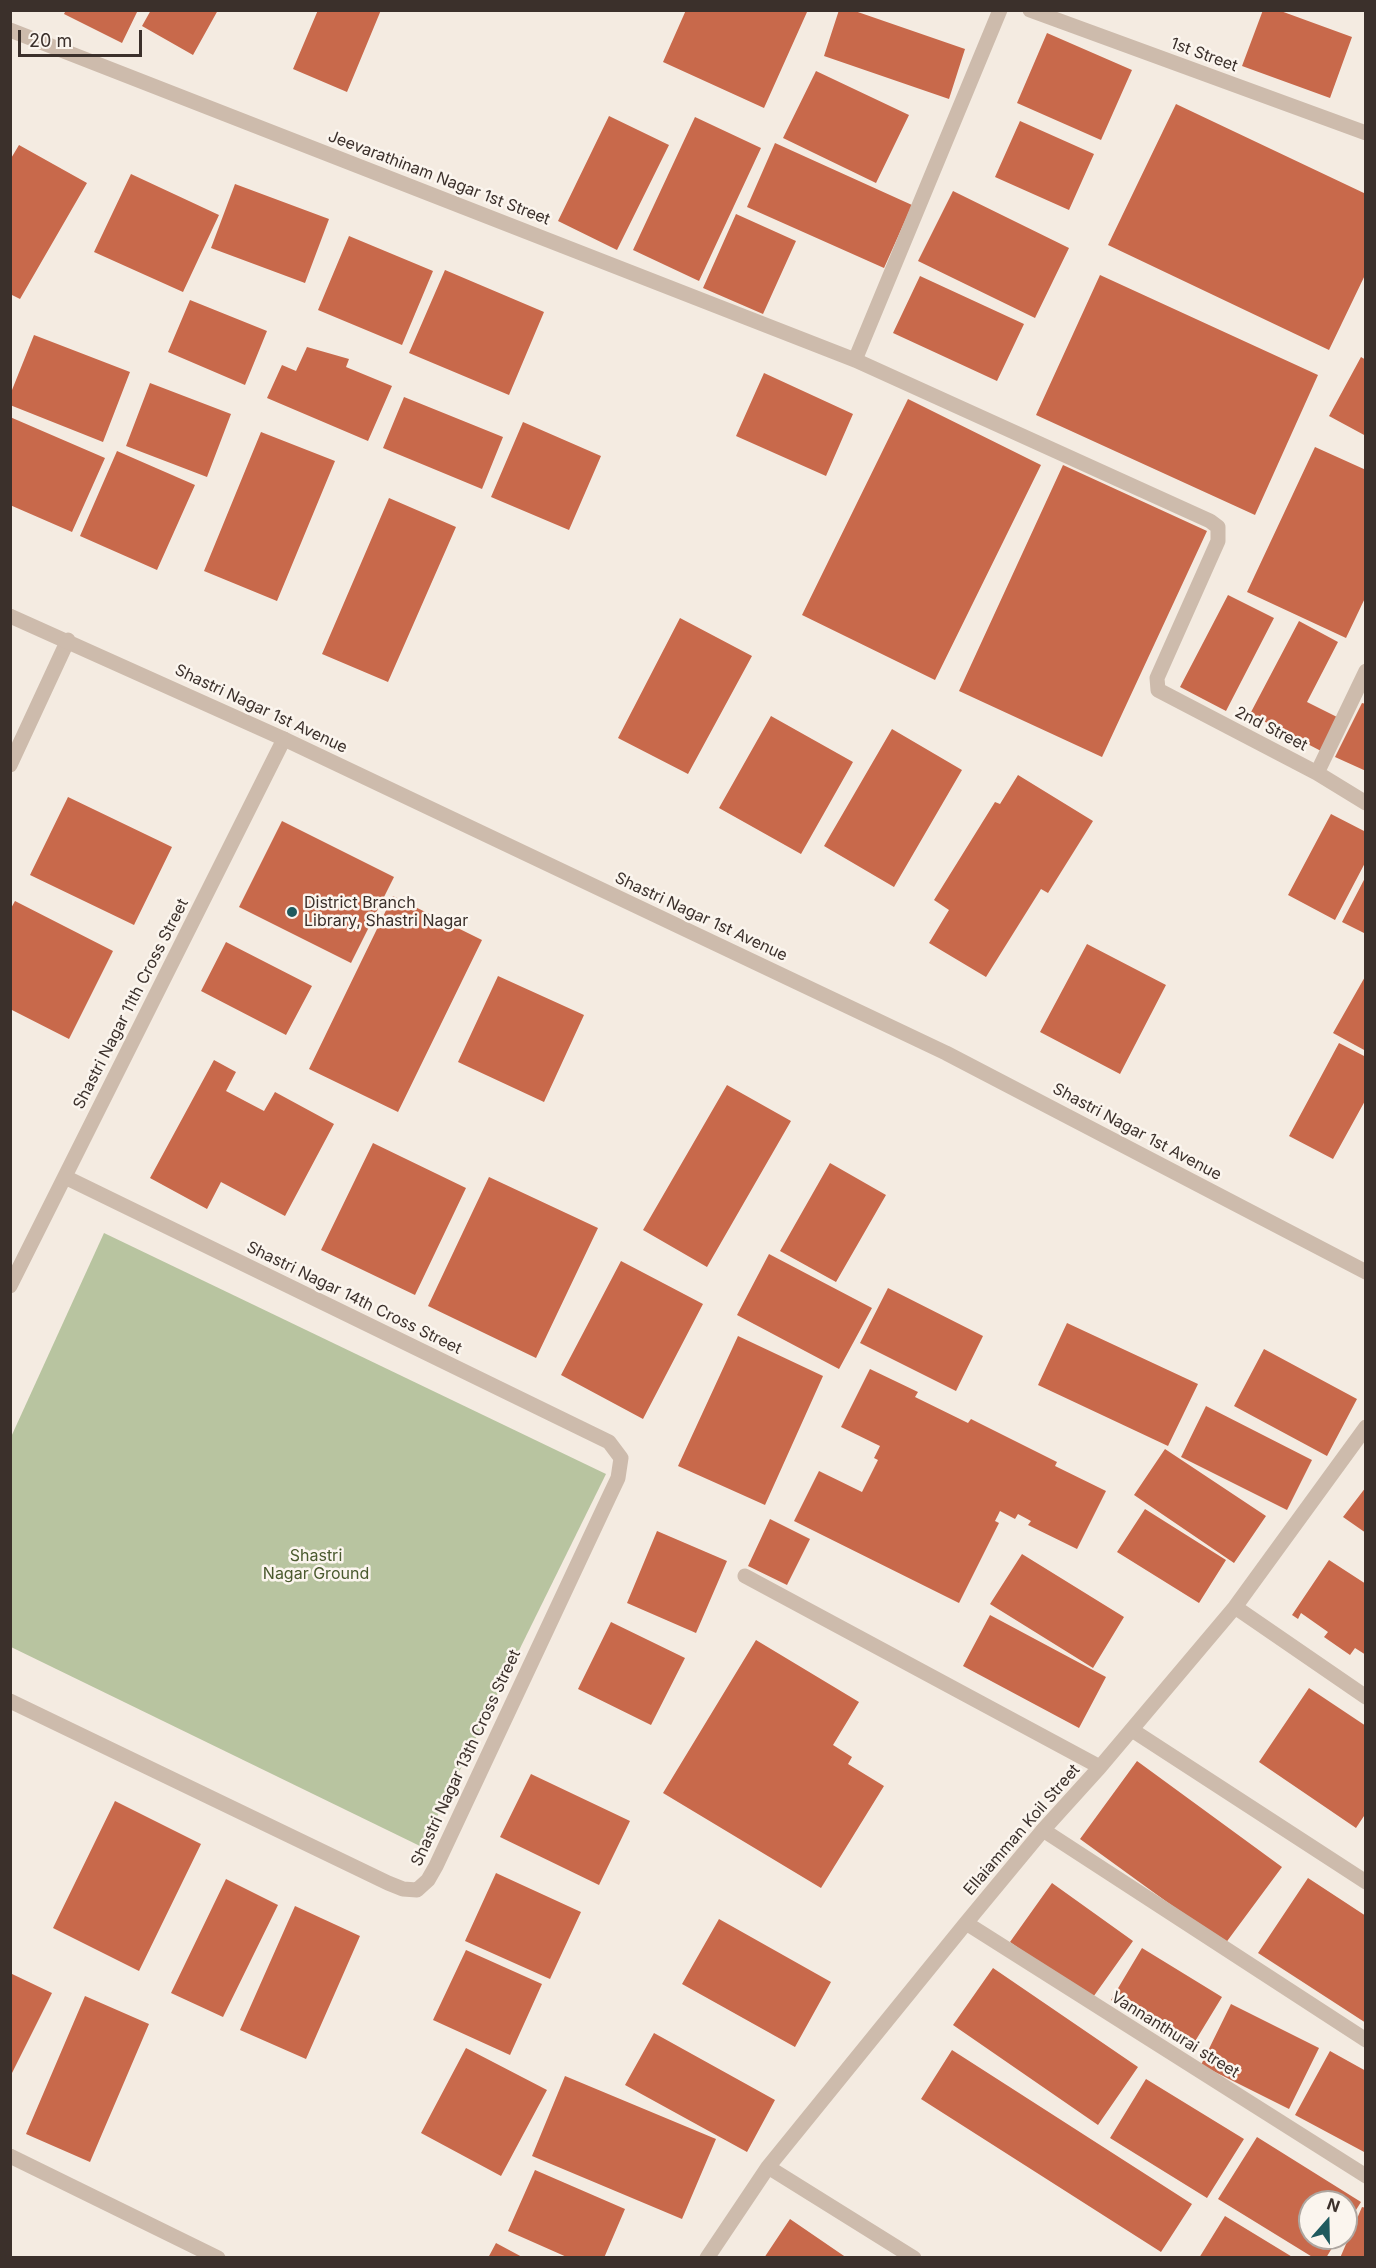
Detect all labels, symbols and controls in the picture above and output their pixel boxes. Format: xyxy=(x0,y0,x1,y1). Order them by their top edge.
scale bar xyxy=(21,18,146,56)
text: 20 m xyxy=(29,30,72,51)
street label: 1st Street xyxy=(1168,34,1240,76)
street label: Jeevarathinam Nagar 1st Street xyxy=(325,127,553,229)
street label: Shastri Nagar 1st Avenue xyxy=(172,661,350,757)
street label: 2nd Street xyxy=(1232,703,1310,755)
street label: Shastri Nagar 1st Avenue xyxy=(612,869,790,965)
place label: District Branch Library, Shastri Nagar xyxy=(304,893,468,931)
street label: Shastri Nagar 11th Cross Street xyxy=(69,896,193,1112)
marker: District Branch Library, Shastri Nagar xyxy=(285,905,299,919)
street label: Shastri Nagar 1st Avenue xyxy=(1049,1079,1225,1185)
street label: Shastri Nagar 14th Cross Street xyxy=(243,1237,465,1359)
park label: Shastri Nagar Ground xyxy=(263,1546,369,1584)
street label: Shastri Nagar 13th Cross Street xyxy=(407,1647,525,1869)
street label: Ellaiamman Koil Street xyxy=(960,1761,1084,1899)
street label: Vannanthurai street xyxy=(1107,1988,1243,2082)
north arrow xyxy=(1298,2190,1358,2250)
text: N xyxy=(1324,2193,1343,2216)

